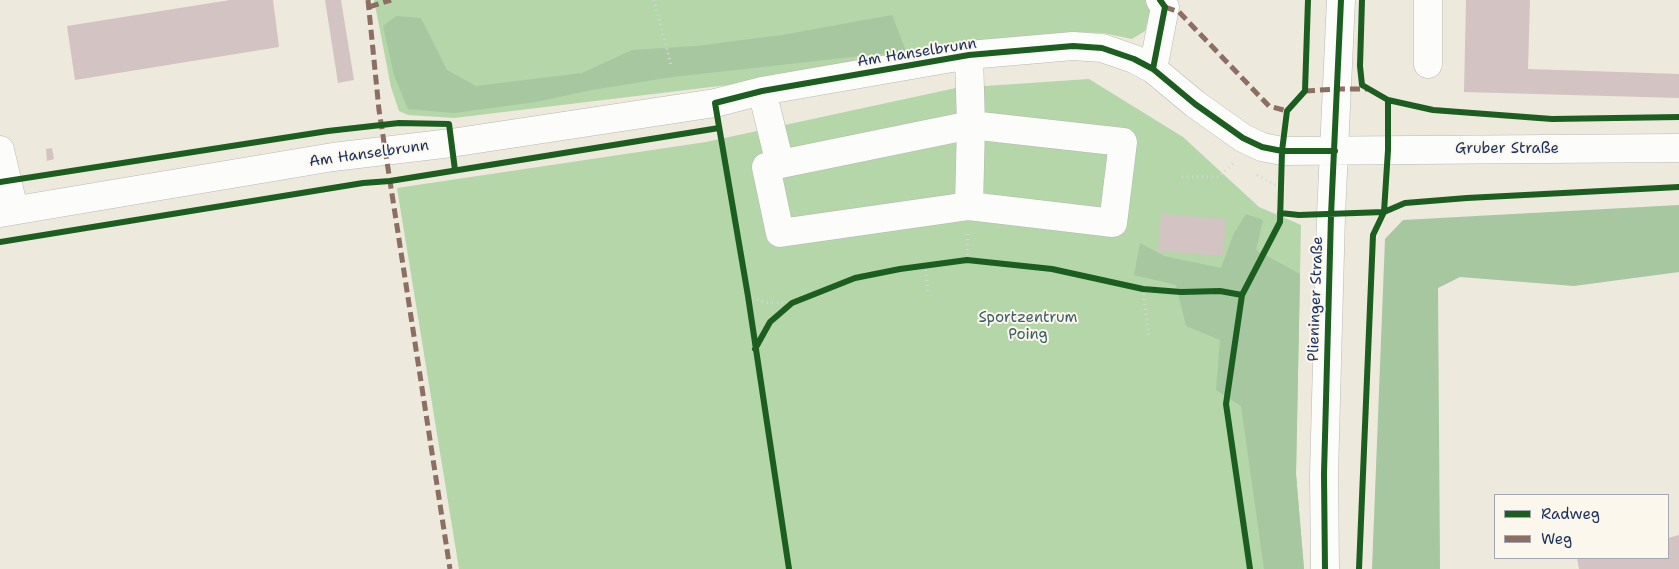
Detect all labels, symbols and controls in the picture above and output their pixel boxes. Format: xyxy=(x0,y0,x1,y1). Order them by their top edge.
street label: Am Hanselbrunn xyxy=(856,35,978,71)
street label: Am Hanselbrunn xyxy=(308,137,430,171)
street label: Gruber Straße xyxy=(1455,140,1559,158)
street label: Plieninger Straße xyxy=(1305,236,1327,362)
park label: Sportzentrum Poing xyxy=(979,309,1077,344)
legend xyxy=(1494,494,1669,559)
text: Radweg xyxy=(1541,504,1600,524)
text: Weg xyxy=(1541,529,1572,549)

